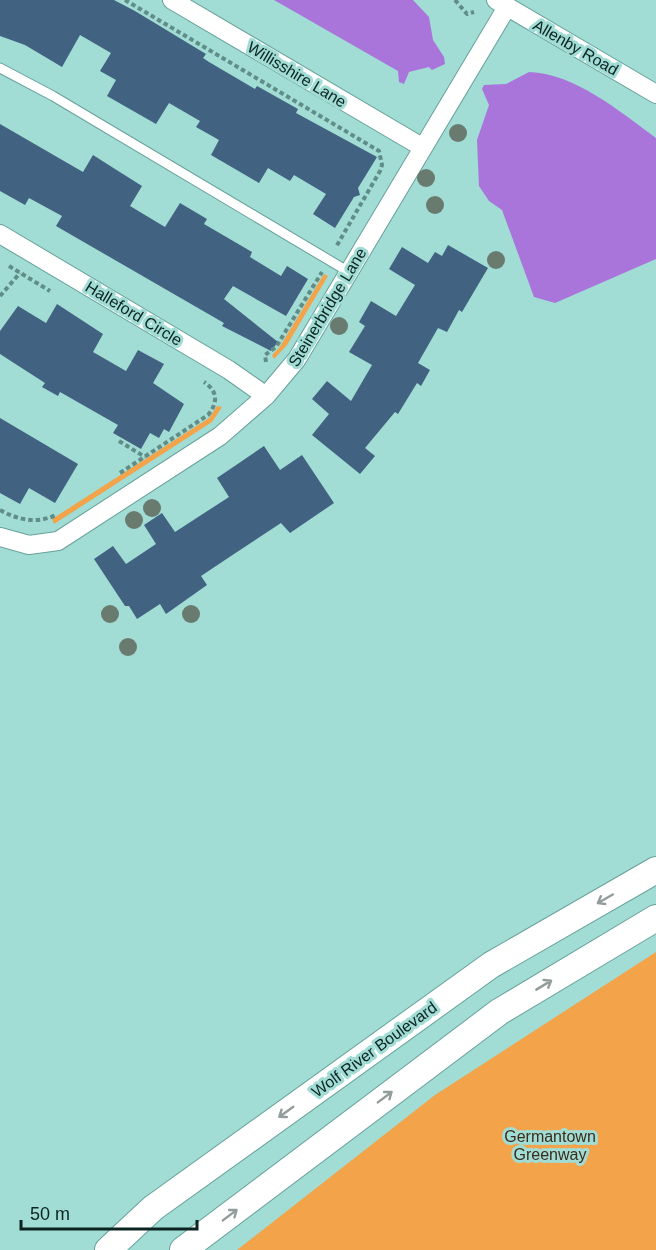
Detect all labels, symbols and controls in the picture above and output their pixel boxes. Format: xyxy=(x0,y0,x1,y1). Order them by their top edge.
street label: Allenby Road xyxy=(530,16,621,79)
street label: Willisshire Lane xyxy=(244,38,349,111)
street label: Steinerbridge Lane xyxy=(285,245,370,370)
street label: Halleford Circle xyxy=(82,278,185,349)
one-way arrow xyxy=(597,893,614,905)
one-way arrow xyxy=(535,978,552,990)
street label: Wolf River Boulevard xyxy=(309,998,440,1100)
one-way arrow xyxy=(377,1091,393,1104)
one-way arrow xyxy=(279,1106,295,1118)
park label: Germantown Greenway xyxy=(504,1128,596,1163)
scale bar xyxy=(21,1193,196,1231)
text: 50 m xyxy=(30,1204,70,1224)
one-way arrow xyxy=(221,1208,237,1221)

